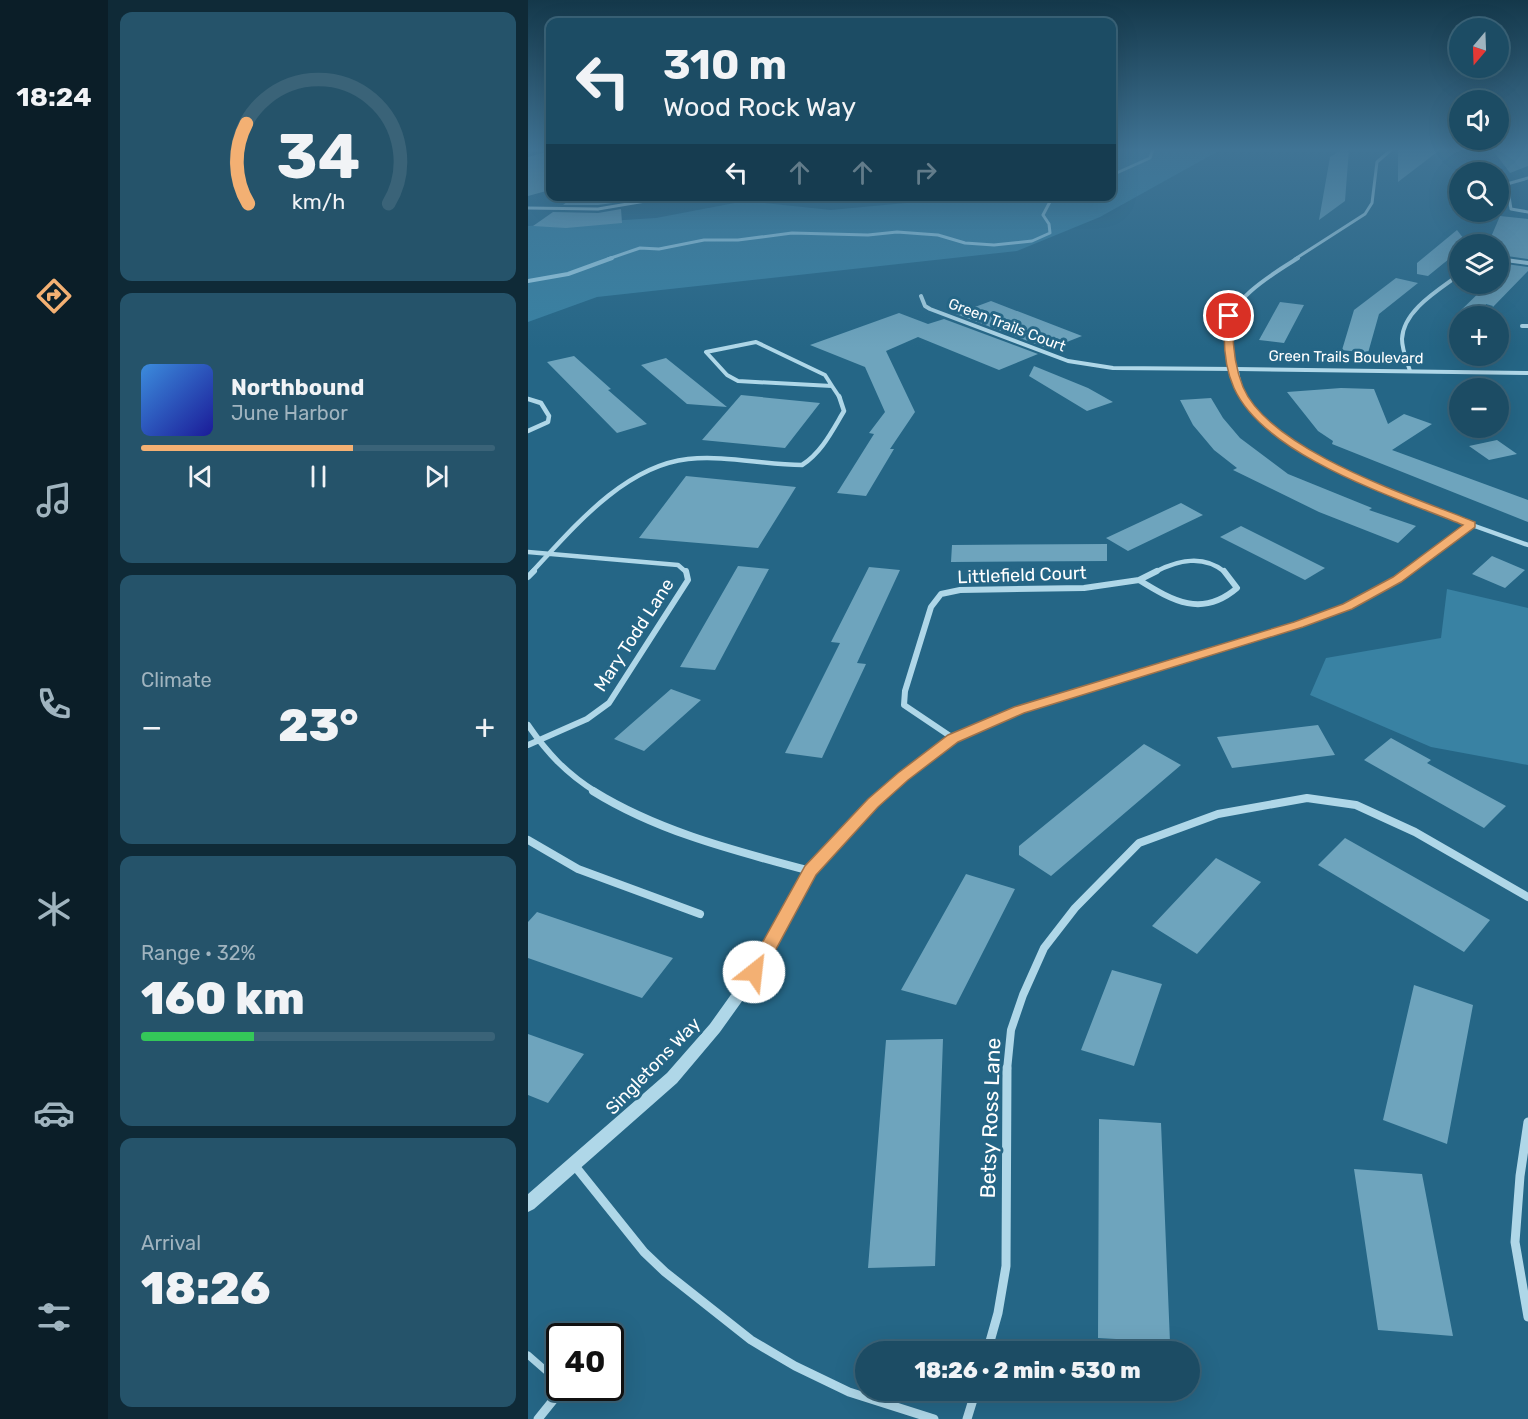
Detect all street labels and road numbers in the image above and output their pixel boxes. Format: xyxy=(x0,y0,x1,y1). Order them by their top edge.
street label: Green Trails Court xyxy=(946,294,1068,356)
street label: Green Trails Boulevard xyxy=(1268,347,1424,367)
street label: Littlefield Court xyxy=(957,562,1087,588)
street label: Mary Todd Lane xyxy=(589,574,679,696)
street label: Singletons Way xyxy=(601,1013,705,1119)
street label: Betsy Ross Lane xyxy=(975,1037,1005,1199)

